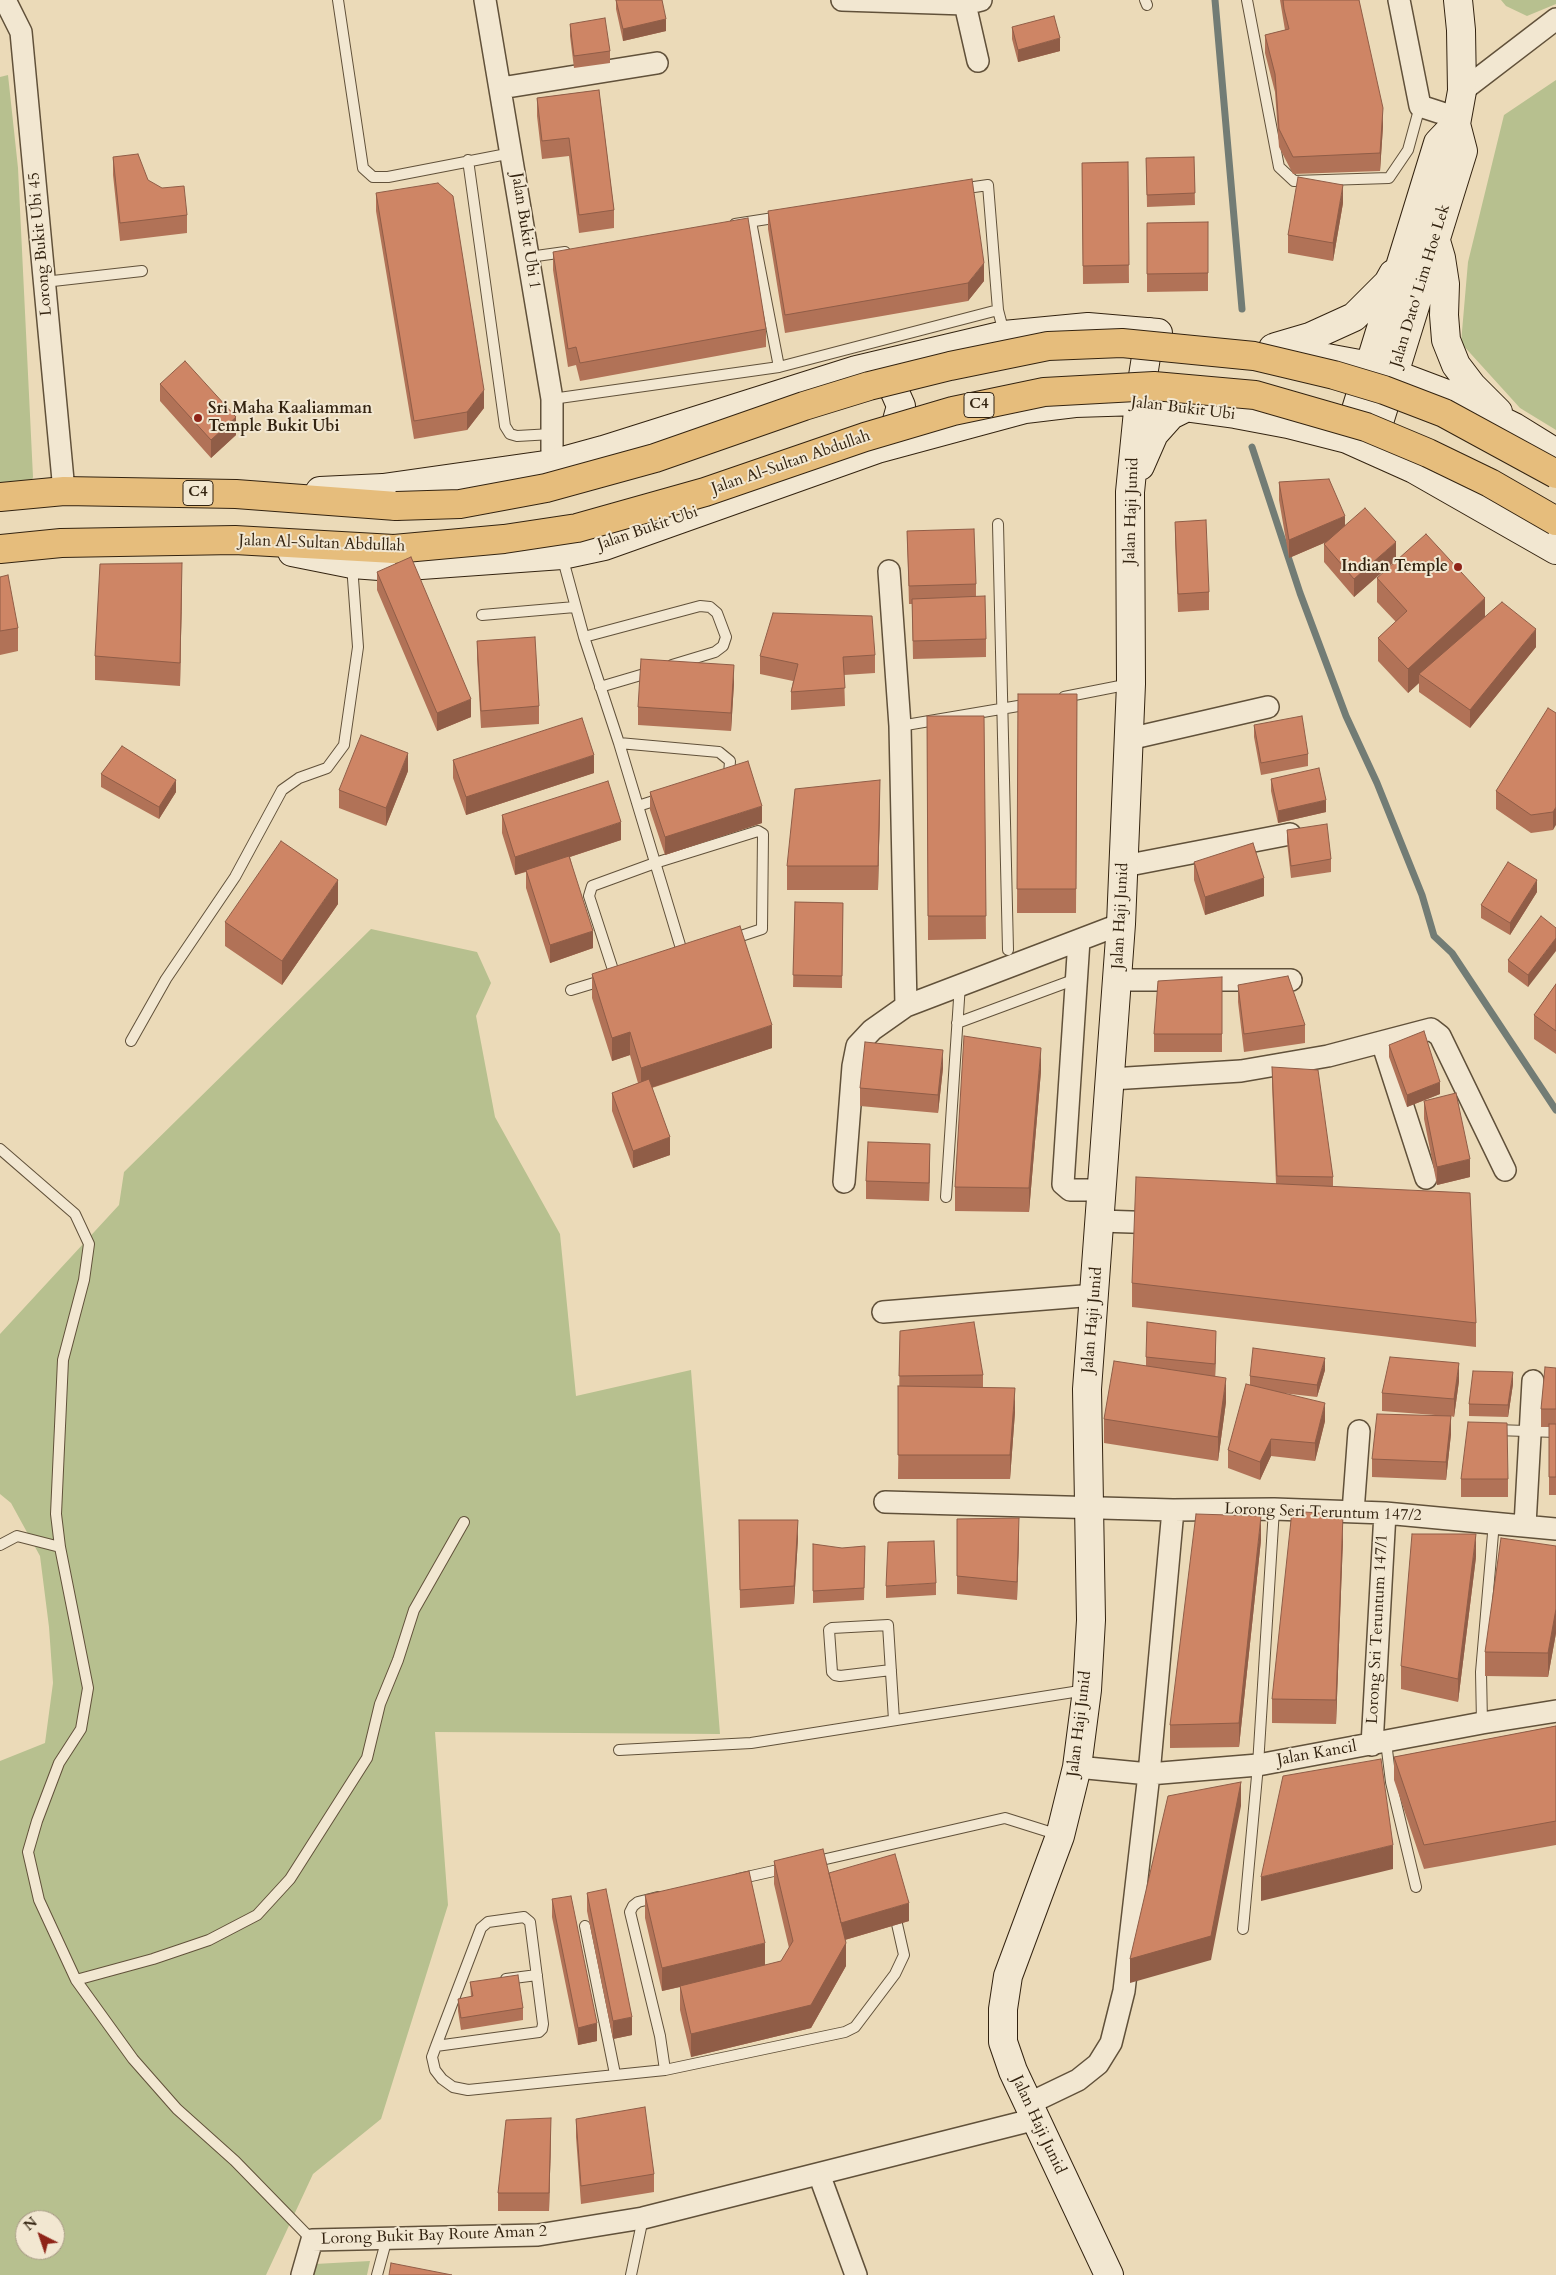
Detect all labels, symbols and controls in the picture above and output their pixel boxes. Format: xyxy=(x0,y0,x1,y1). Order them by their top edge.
street label: Lorong Bukit Ubi 45 xyxy=(25,171,57,317)
street label: Jalan Bukit Ubi 1 xyxy=(506,172,544,290)
street label: Jalan Dato' Lim Hoe Lek xyxy=(1387,202,1455,370)
road number: C4 xyxy=(964,392,994,418)
street label: Jalan Bukit Ubi xyxy=(1130,393,1236,425)
place label: Sri Maha Kaaliamman Temple Bukit Ubi xyxy=(208,399,372,437)
marker: Sri Maha Kaaliamman Temple Bukit Ubi xyxy=(192,412,204,424)
street label: Jalan Al-Sultan Abdullah xyxy=(709,427,873,499)
street label: Jalan Haji Junid xyxy=(1121,457,1143,565)
road number: C4 xyxy=(183,480,213,506)
street label: Jalan Bukit Ubi xyxy=(595,503,701,555)
street label: Jalan Al-Sultan Abdullah xyxy=(238,531,406,557)
place label: Indian Temple xyxy=(1341,557,1448,577)
marker: Indian Temple xyxy=(1452,561,1464,573)
street label: Jalan Haji Junid xyxy=(1109,862,1133,970)
street label: Jalan Haji Junid xyxy=(1079,1266,1107,1374)
street label: Lorong Seri Teruntum 147/2 xyxy=(1224,1500,1422,1526)
street label: Lorong Sri Teruntum 147/1 xyxy=(1363,1534,1393,1724)
street label: Jalan Haji Junid xyxy=(1064,1670,1096,1778)
street label: Jalan Kancil xyxy=(1276,1738,1358,1770)
street label: Jalan Haji Junid xyxy=(1007,2073,1069,2177)
north arrow xyxy=(15,2210,65,2260)
text: N xyxy=(20,2213,41,2235)
street label: Lorong Bukit Bay Route Aman 2 xyxy=(321,2222,547,2250)

